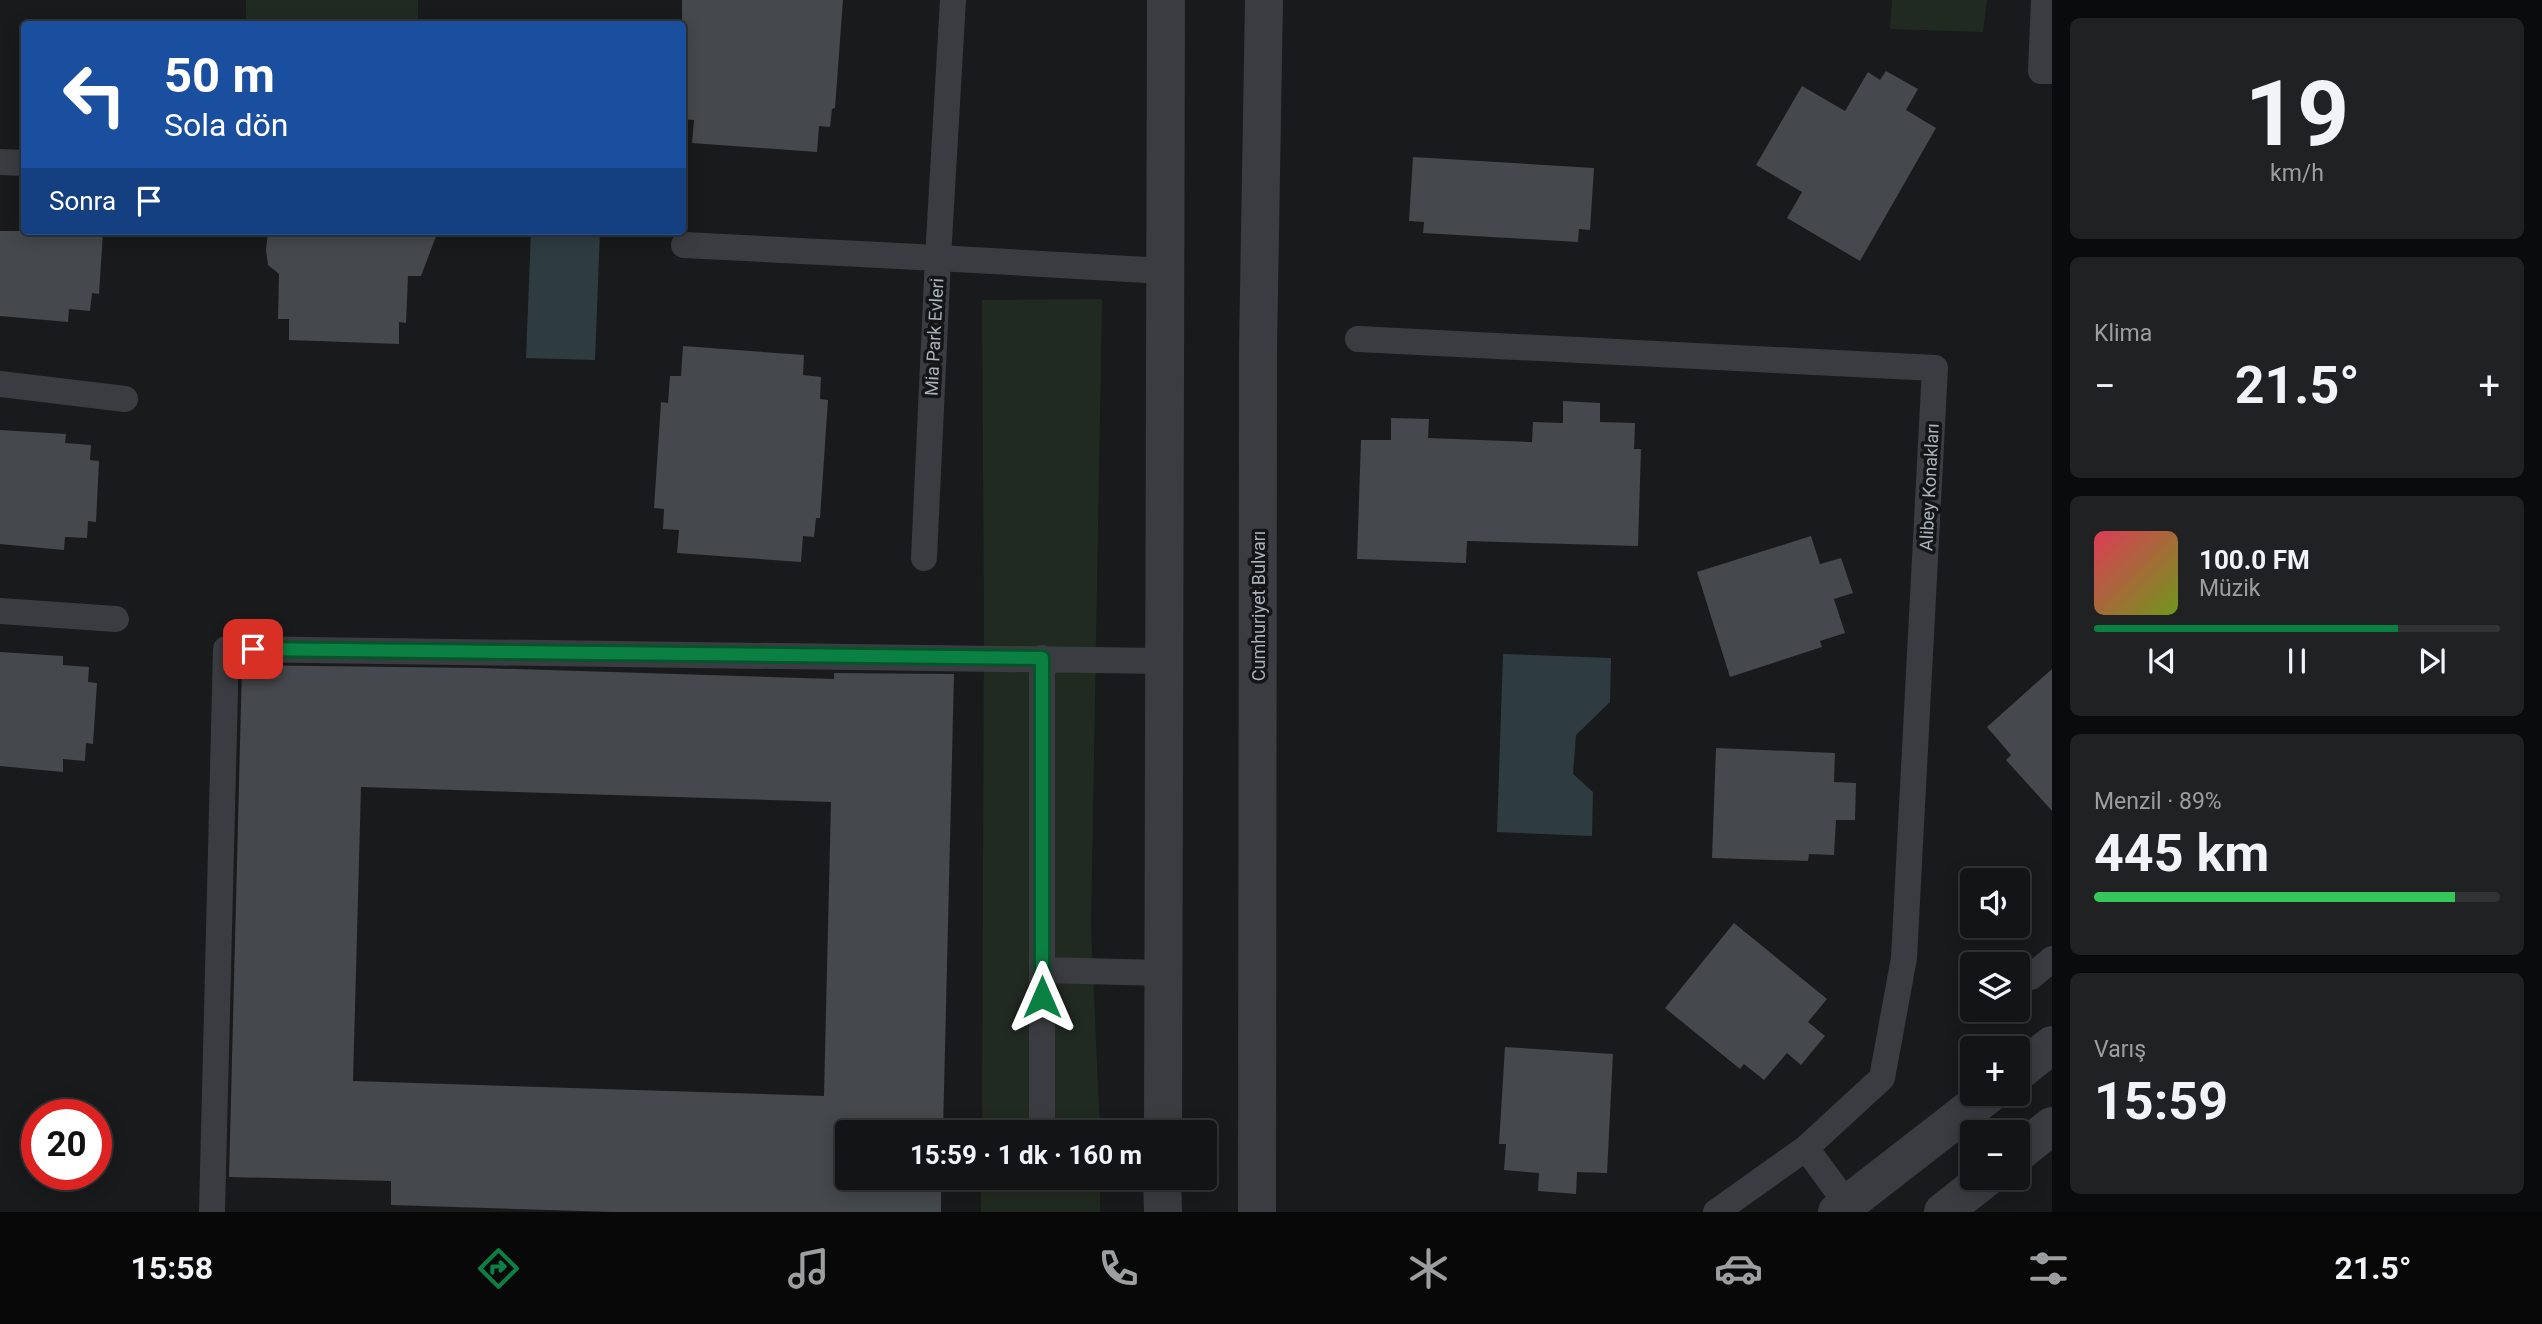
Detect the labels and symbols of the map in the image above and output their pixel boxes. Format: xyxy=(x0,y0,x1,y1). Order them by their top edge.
street label: Mia Park Evleri xyxy=(920,277,948,397)
street label: Alibey Konakları xyxy=(1915,423,1943,551)
street label: Cumhuriyet Bulvarı xyxy=(1248,531,1269,681)
pin xyxy=(223,619,283,679)
position arrow xyxy=(1005,960,1079,1034)
speed limit sign: 20 xyxy=(21,1099,112,1190)

